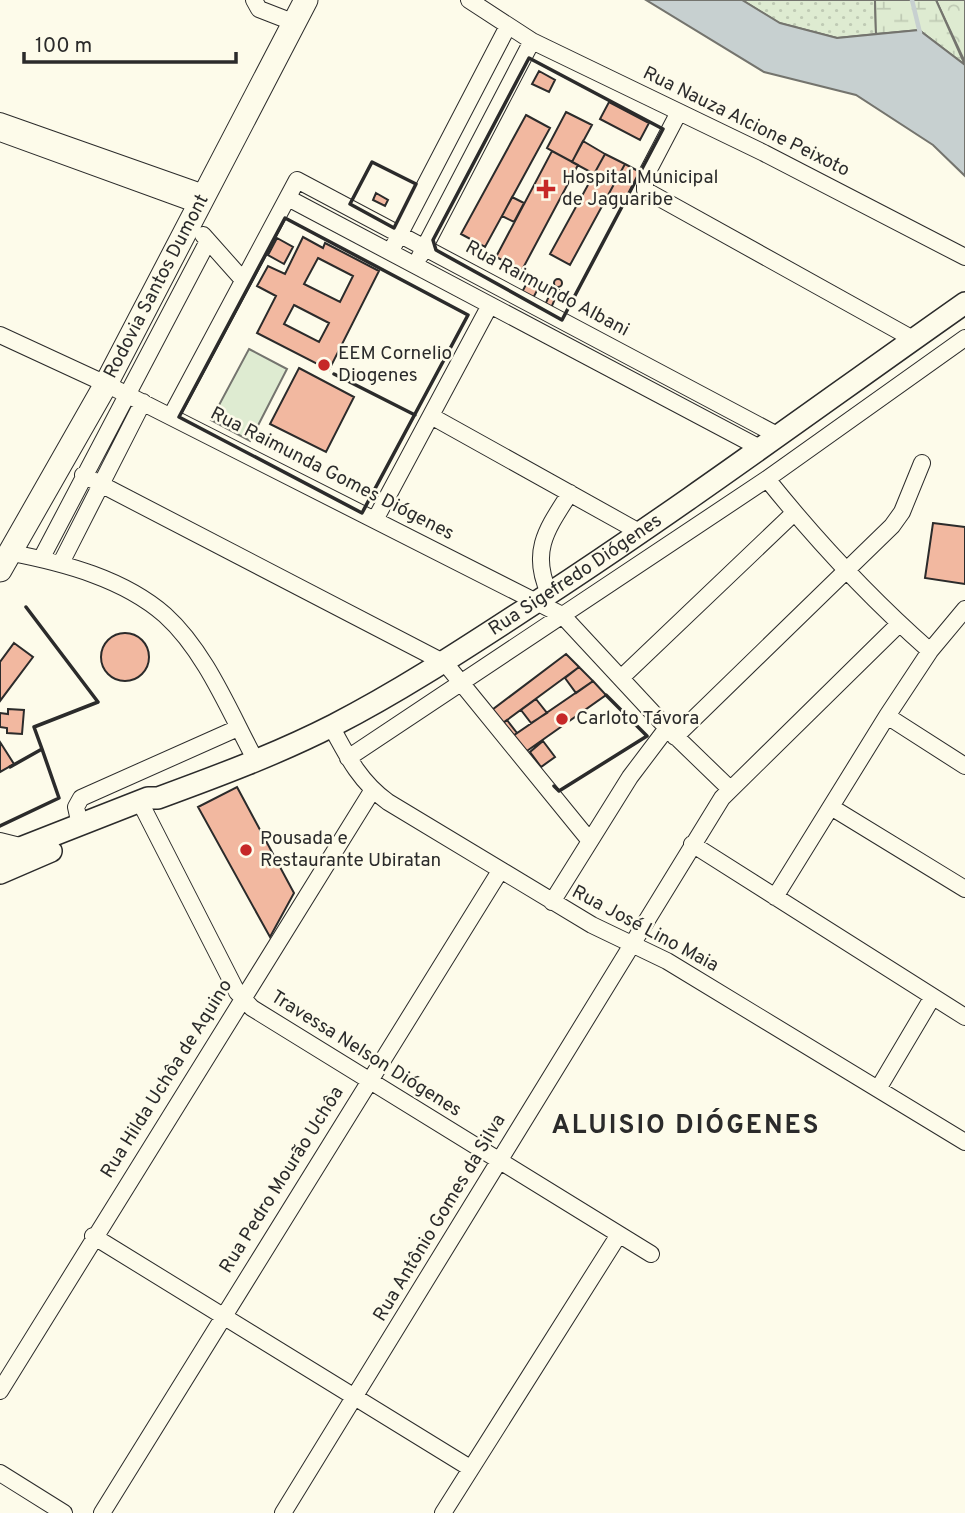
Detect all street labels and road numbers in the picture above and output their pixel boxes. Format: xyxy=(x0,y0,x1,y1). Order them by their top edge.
street label: Rua Nauza Alcione Peixoto xyxy=(639,61,853,183)
street label: Rodovia Santos Dumont xyxy=(99,190,215,383)
street label: Rua Raimundo Albani xyxy=(461,236,633,342)
street label: Rua Raimunda Gomes Diógenes xyxy=(206,402,458,546)
street label: Rua Sigefredo Diógenes xyxy=(484,509,667,642)
street label: Rua José Lino Maia xyxy=(567,880,723,978)
street label: Rua Hilda Uchôa de Aquino xyxy=(96,975,238,1183)
street label: Travessa Nelson Diógenes xyxy=(266,985,466,1123)
street label: Rua Pedro Mourão Uchôa xyxy=(215,1082,349,1278)
street label: Rua Antônio Gomes da Silva xyxy=(369,1110,511,1326)

